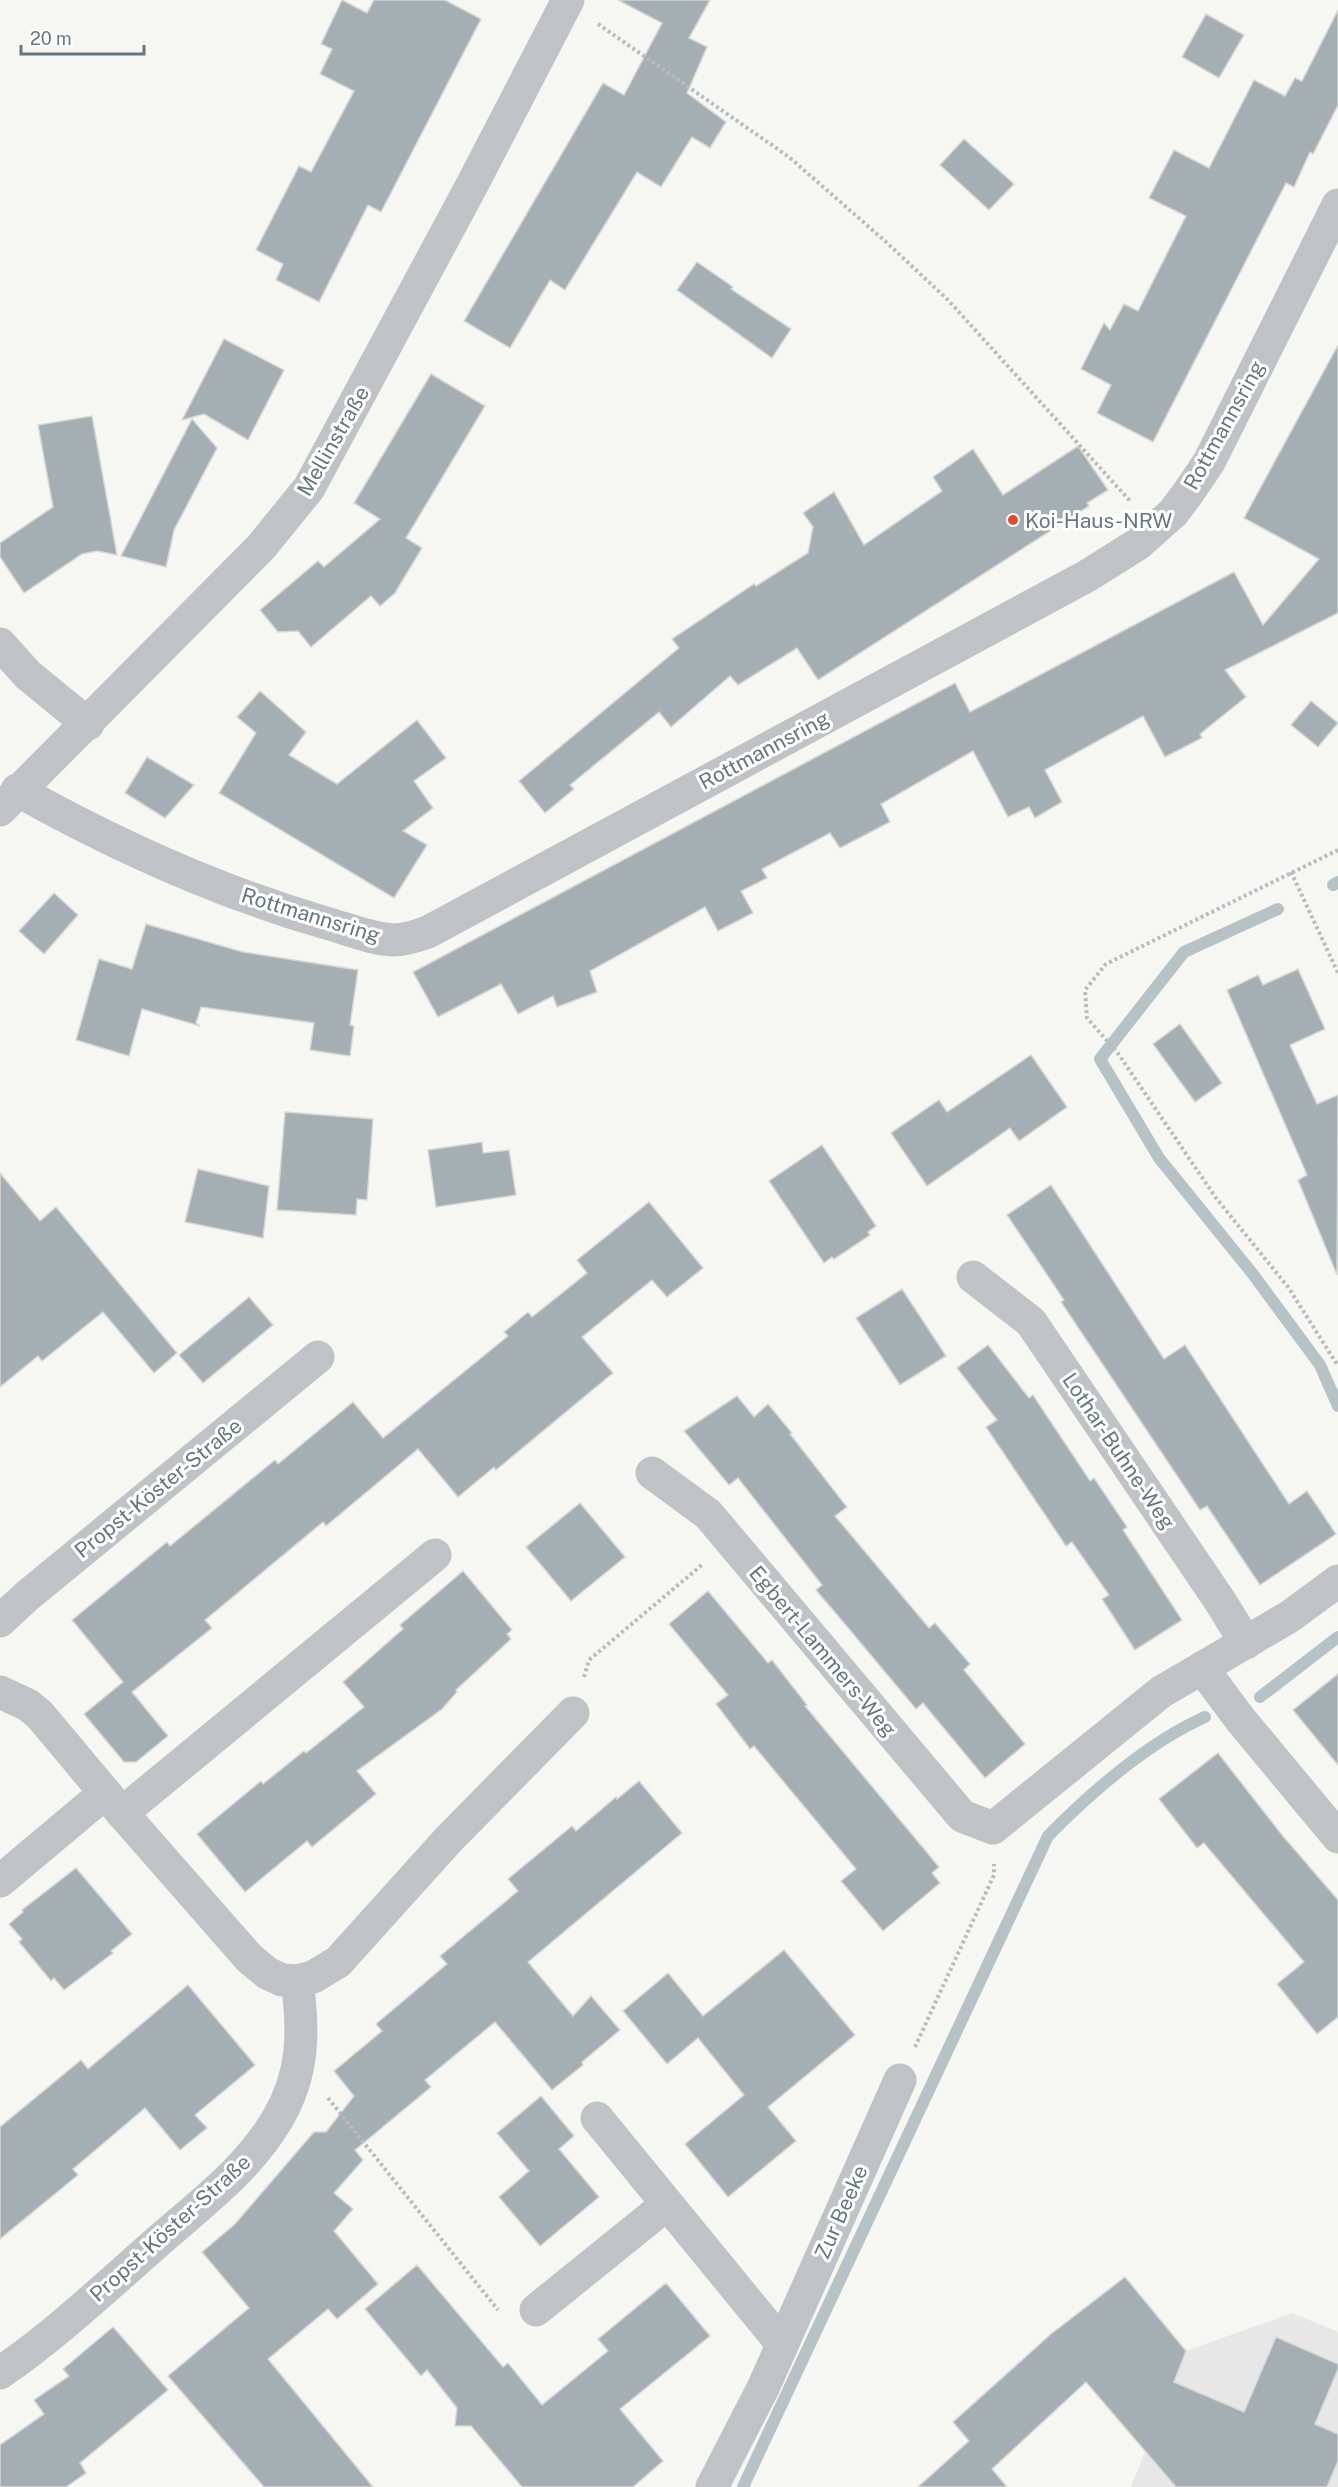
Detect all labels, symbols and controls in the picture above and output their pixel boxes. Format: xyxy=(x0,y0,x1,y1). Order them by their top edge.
scale bar xyxy=(21,18,144,56)
text: 20 m xyxy=(30,28,72,49)
street label: Rottmannsring xyxy=(1178,356,1270,494)
street label: Mellinstraße xyxy=(292,382,374,500)
place label: Koi-Haus-NRW xyxy=(1025,508,1172,533)
marker: Koi-Haus-NRW xyxy=(1006,513,1020,527)
street label: Rottmannsring xyxy=(695,705,833,795)
street label: Rottmannsring xyxy=(239,882,383,948)
street label: Lothar-Buhne-Weg xyxy=(1057,1368,1181,1534)
street label: Propst-Köster-Straße xyxy=(69,1413,247,1563)
street label: Egbert-Lammers-Weg xyxy=(744,1561,902,1741)
street label: Propst-Köster-Straße xyxy=(85,2149,255,2307)
street label: Zur Beeke xyxy=(809,2161,873,2263)

